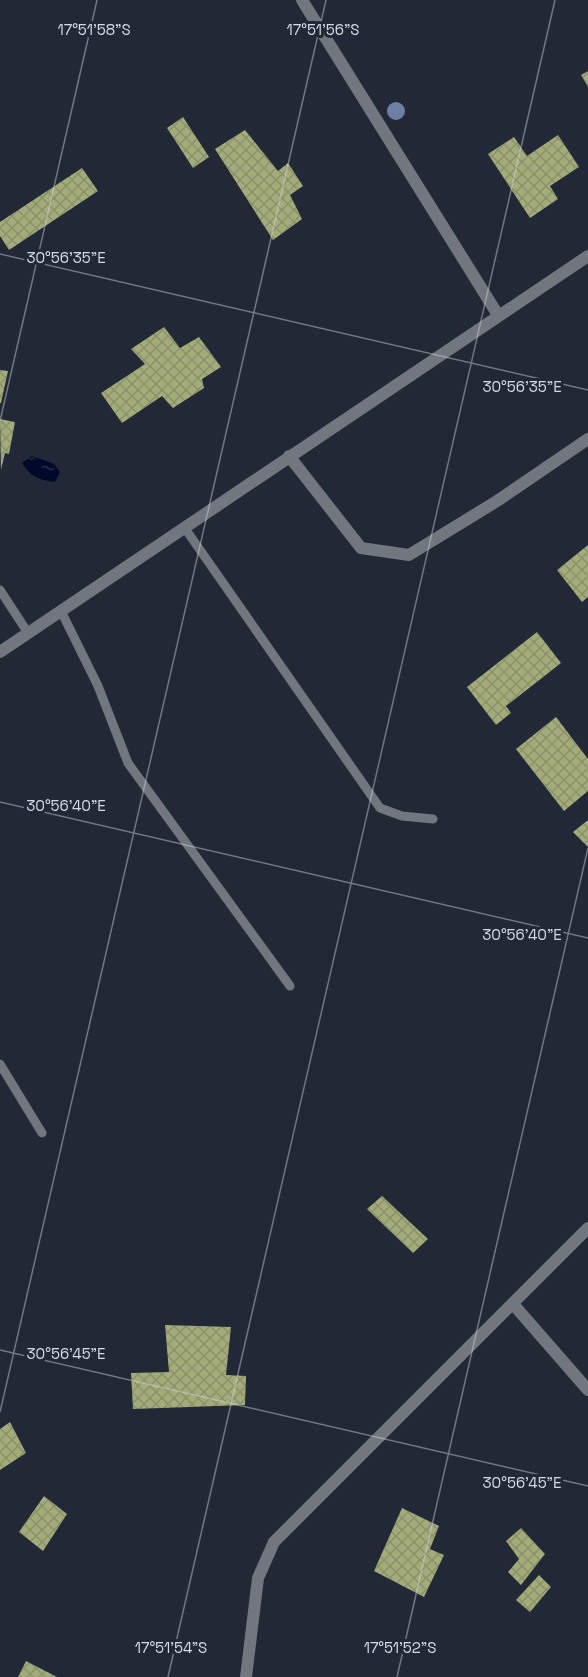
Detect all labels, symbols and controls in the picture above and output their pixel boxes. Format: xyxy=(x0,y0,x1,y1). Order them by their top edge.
text: 17°51'58"S xyxy=(57,20,131,39)
text: 17°51'56"S xyxy=(287,20,359,39)
text: 30°56'35"E xyxy=(26,248,106,267)
text: 30°56'35"E xyxy=(482,377,562,396)
text: 30°56'40"E xyxy=(26,796,106,815)
text: 30°56'40"E xyxy=(482,925,562,944)
text: 30°56'45"E xyxy=(27,1344,105,1363)
text: 30°56'45"E xyxy=(483,1473,561,1492)
text: 17°51'54"S xyxy=(135,1638,207,1657)
text: 17°51'52"S xyxy=(364,1638,436,1657)

